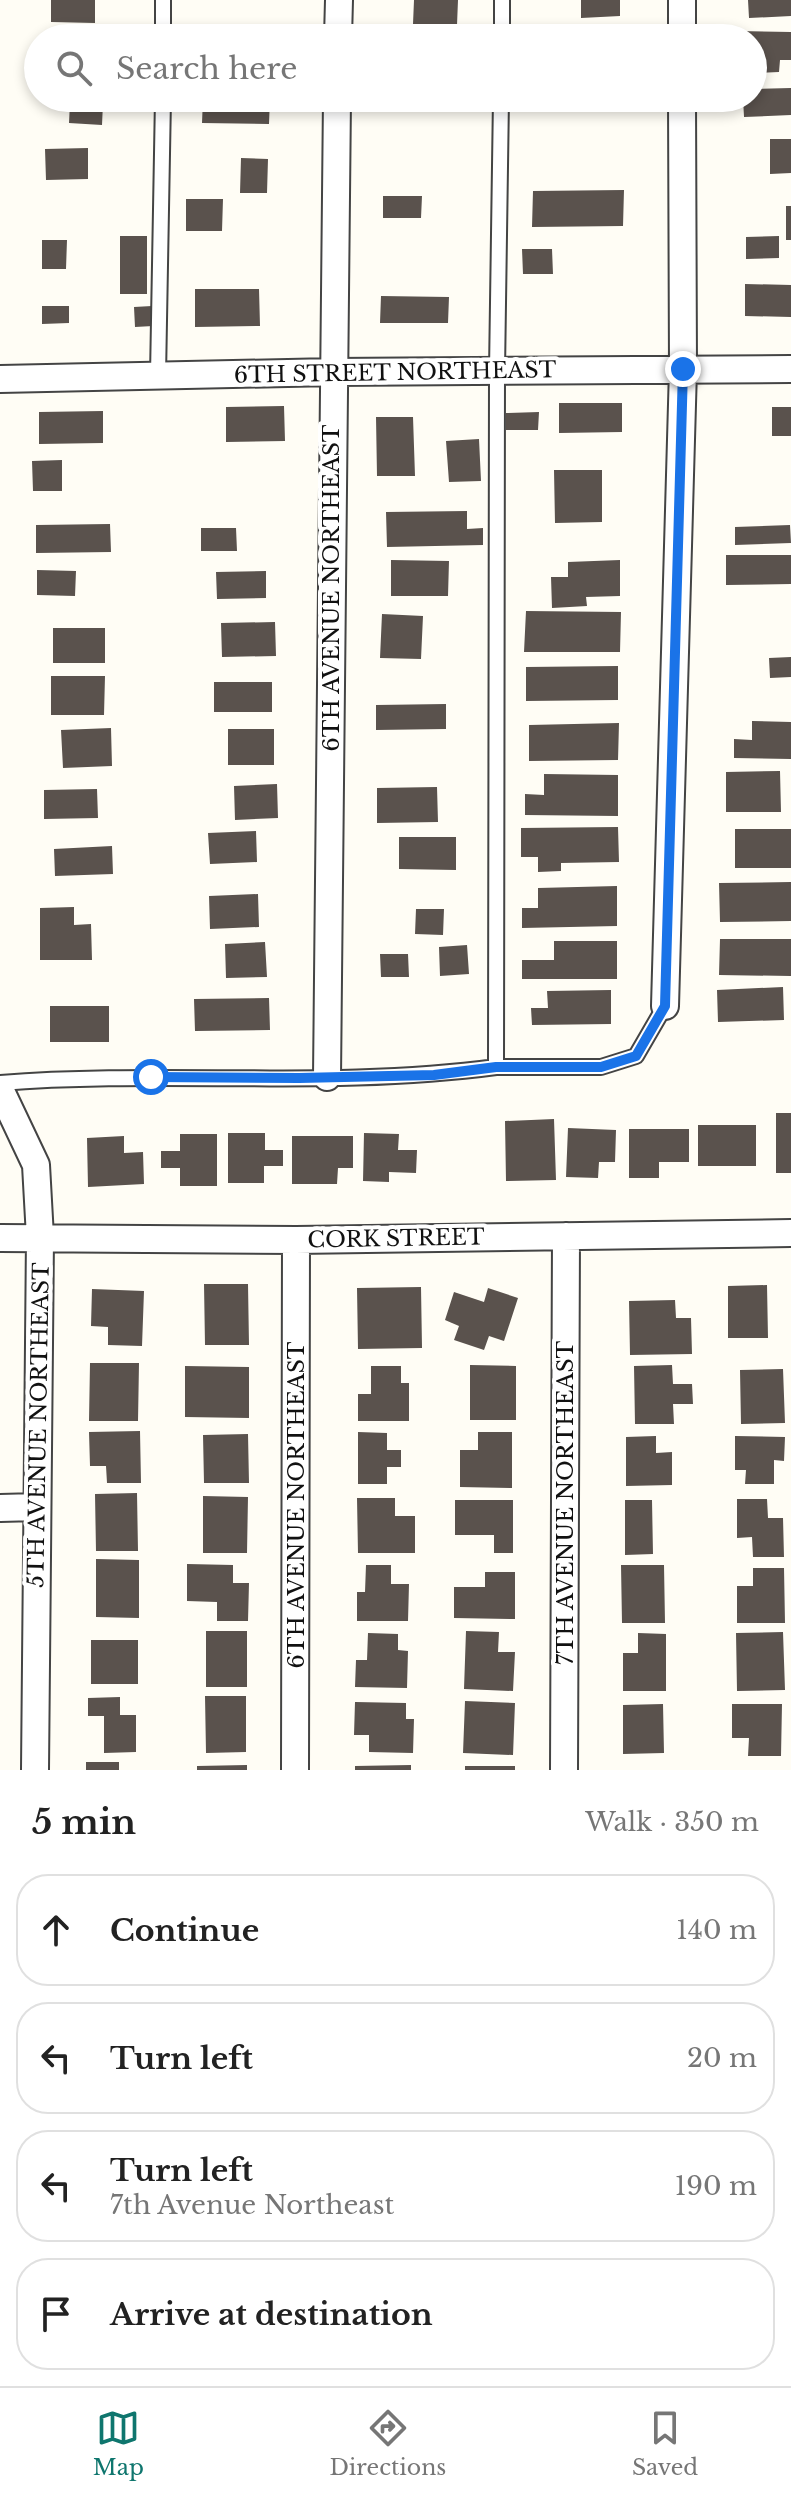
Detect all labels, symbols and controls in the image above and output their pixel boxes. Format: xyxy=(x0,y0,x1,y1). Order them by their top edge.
search box xyxy=(24,24,767,112)
icon: search xyxy=(52,46,96,90)
text: Search here xyxy=(116,50,297,87)
route end xyxy=(665,351,701,387)
street label: 6TH STREET NORTHEAST xyxy=(234,356,557,389)
street label: 6TH AVENUE NORTHEAST xyxy=(318,424,345,751)
route start xyxy=(133,1059,169,1095)
street label: CORK STREET xyxy=(307,1223,485,1254)
street label: 5TH AVENUE NORTHEAST xyxy=(22,1262,55,1588)
street label: 6TH AVENUE NORTHEAST xyxy=(283,1341,310,1668)
street label: 7TH AVENUE NORTHEAST xyxy=(552,1341,579,1665)
text: 5 min xyxy=(32,1801,136,1843)
text: Walk · 350 m xyxy=(585,1806,759,1838)
icon: ahead xyxy=(34,1908,78,1952)
text: Continue xyxy=(110,1912,259,1949)
text: 140 m xyxy=(676,1914,757,1946)
icon: left xyxy=(34,2036,78,2080)
text: Turn left xyxy=(110,2040,253,2077)
text: 20 m xyxy=(687,2042,757,2074)
text: Turn left xyxy=(110,2152,253,2189)
icon: left xyxy=(34,2164,78,2208)
text: 190 m xyxy=(675,2170,757,2202)
text: 7th Avenue Northeast xyxy=(110,2189,394,2221)
icon: arrive xyxy=(34,2292,78,2336)
text: Arrive at destination xyxy=(110,2296,433,2333)
tab: Map xyxy=(93,2406,144,2481)
tab: Directions xyxy=(329,2406,446,2481)
tab: Saved xyxy=(632,2406,698,2481)

